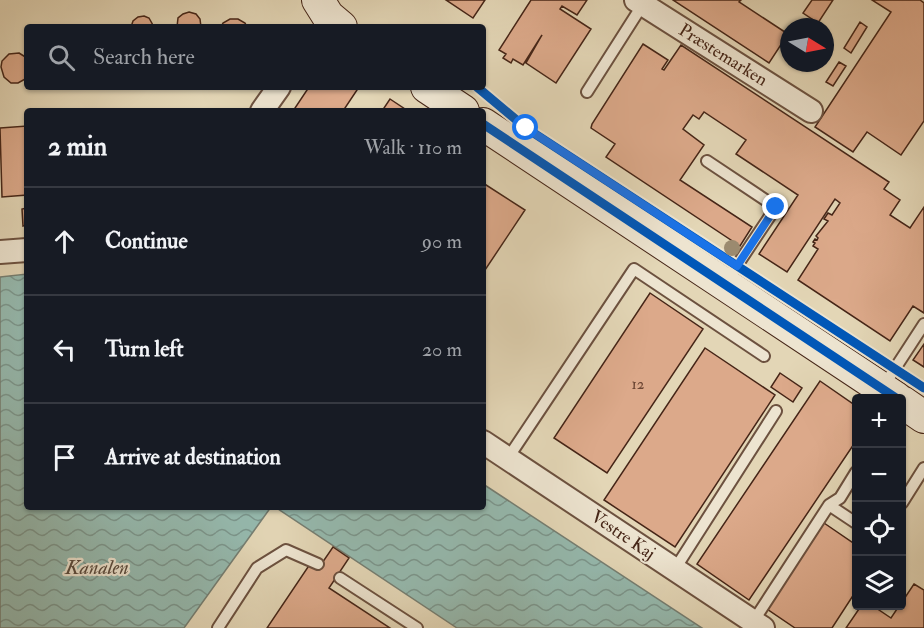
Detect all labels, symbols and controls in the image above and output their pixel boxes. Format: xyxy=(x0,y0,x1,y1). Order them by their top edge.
north arrow xyxy=(780,18,834,72)
street label: Præstemarken xyxy=(674,19,772,91)
search box xyxy=(24,24,486,90)
icon: search xyxy=(45,41,78,74)
text: Search here xyxy=(93,43,195,71)
route start xyxy=(512,114,538,140)
text: 2 min xyxy=(48,131,107,163)
text: Walk · 110 m xyxy=(364,135,462,160)
route end xyxy=(762,193,788,219)
icon: ahead xyxy=(48,225,81,258)
text: Continue xyxy=(105,227,188,255)
text: 90 m xyxy=(422,229,462,254)
icon: left xyxy=(48,333,81,366)
text: Turn left xyxy=(105,335,184,363)
text: 20 m xyxy=(422,337,462,362)
house number: 12 xyxy=(632,375,645,394)
map controls xyxy=(852,394,906,610)
button: + xyxy=(852,394,906,448)
icon: arrive xyxy=(48,441,81,474)
text: Arrive at destination xyxy=(105,443,281,471)
button: − xyxy=(852,448,906,502)
button: locate xyxy=(852,502,906,556)
street label: Vestre Kaj xyxy=(586,505,660,565)
water label: Kanalen xyxy=(64,555,129,580)
button: layers xyxy=(852,556,906,610)

